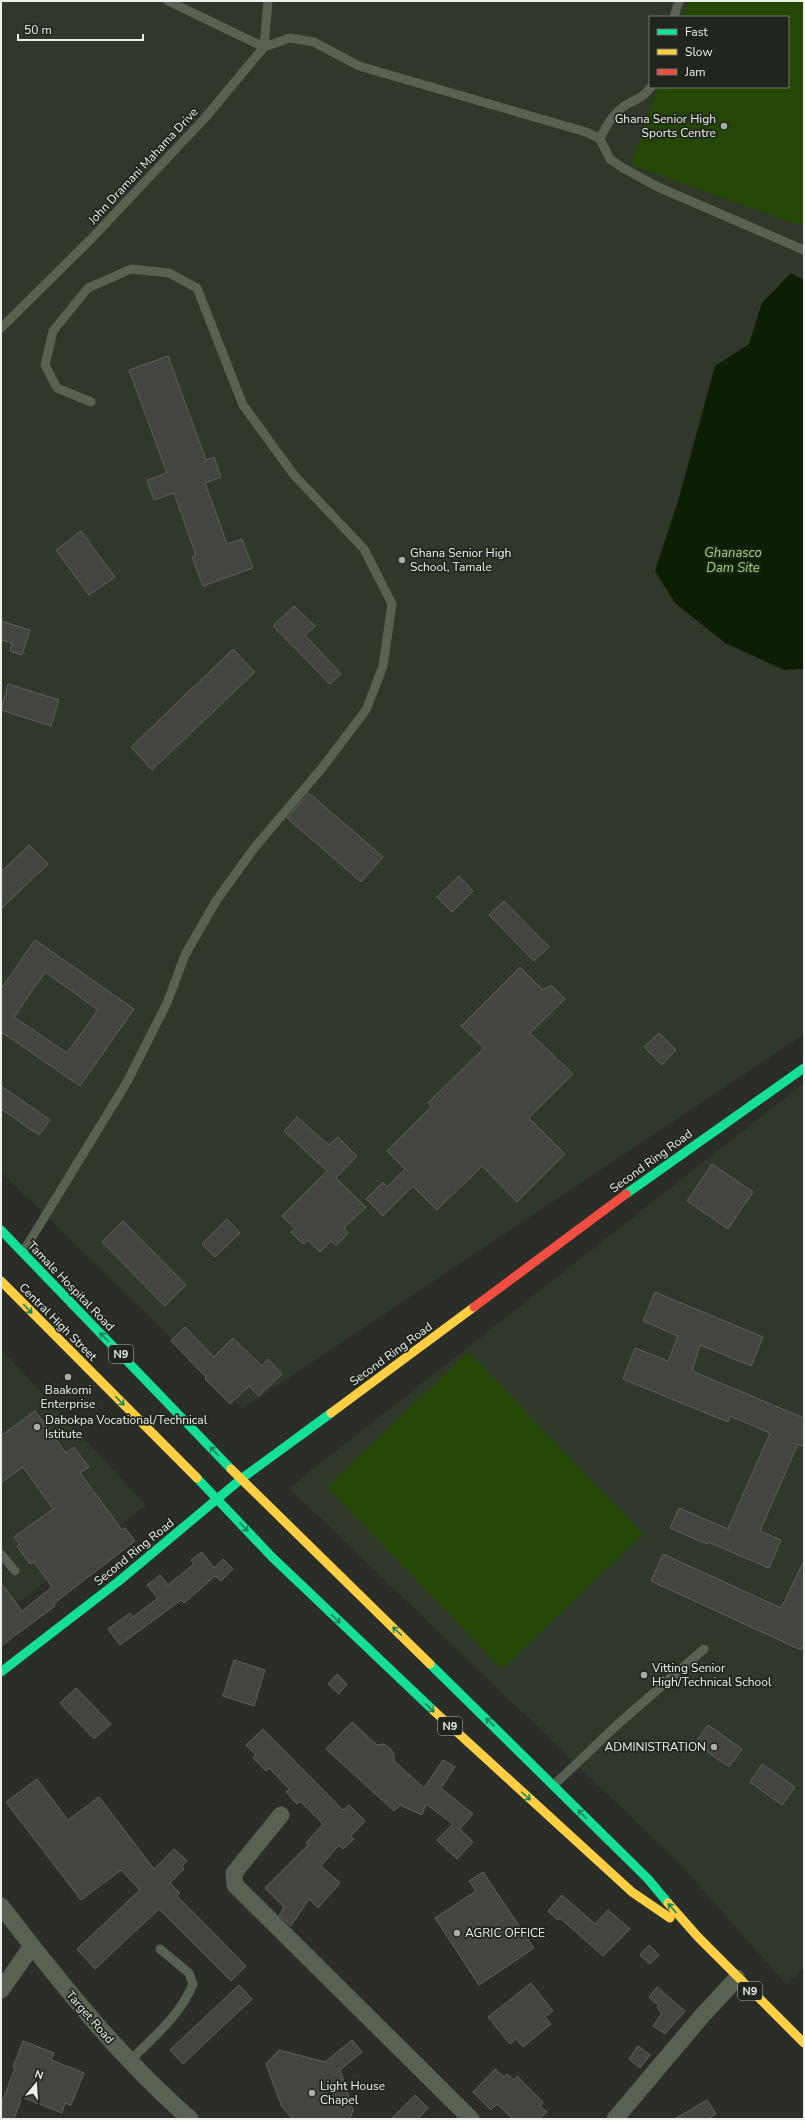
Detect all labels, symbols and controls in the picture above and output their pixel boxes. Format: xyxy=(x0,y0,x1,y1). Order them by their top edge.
scale bar xyxy=(18,16,143,42)
legend xyxy=(649,16,789,88)
text: 50 m xyxy=(24,22,52,38)
text: Fast xyxy=(685,24,708,40)
text: Slow xyxy=(685,44,713,60)
text: Jam xyxy=(684,64,706,80)
street label: John Dramani Mahama Drive xyxy=(84,104,201,229)
place label: Ghana Senior High Sports Centre xyxy=(615,111,716,141)
marker: Ghana Senior High Sports Centre xyxy=(719,121,729,131)
water label: Ghanasco Dam Site xyxy=(704,544,762,577)
place label: Ghana Senior High School, Tamale xyxy=(410,545,511,575)
marker: Ghana Senior High School, Tamale xyxy=(397,555,407,565)
street label: Second Ring Road xyxy=(606,1126,696,1196)
street label: Tamale Hospital Road xyxy=(24,1238,118,1334)
street label: Central High Street xyxy=(16,1280,101,1365)
one-way arrow xyxy=(23,1304,33,1314)
street label: Second Ring Road xyxy=(346,1319,436,1389)
one-way arrow xyxy=(99,1332,109,1342)
road number: N9 xyxy=(109,1345,133,1363)
marker: Baakomi Enterprise xyxy=(63,1372,73,1382)
place label: Baakomi Enterprise xyxy=(41,1382,95,1412)
one-way arrow xyxy=(115,1396,125,1406)
place label: Dabokpa Vocational/Technical Istitute xyxy=(45,1412,208,1442)
marker: Dabokpa Vocational/Technical Istitute xyxy=(32,1422,42,1432)
one-way arrow xyxy=(209,1446,218,1456)
street label: Second Ring Road xyxy=(91,1515,177,1589)
one-way arrow xyxy=(239,1522,249,1532)
one-way arrow xyxy=(331,1614,341,1623)
one-way arrow xyxy=(392,1626,402,1636)
place label: Vitting Senior High/Technical School xyxy=(651,1660,772,1690)
marker: Vitting Senior High/Technical School xyxy=(639,1670,649,1680)
one-way arrow xyxy=(425,1703,435,1713)
road number: N9 xyxy=(438,1717,462,1735)
one-way arrow xyxy=(485,1717,495,1727)
place label: ADMINISTRATION xyxy=(605,1739,706,1755)
marker: ADMINISTRATION xyxy=(709,1742,719,1752)
one-way arrow xyxy=(521,1791,531,1801)
one-way arrow xyxy=(577,1809,586,1820)
one-way arrow xyxy=(668,1902,677,1913)
place label: AGRIC OFFICE xyxy=(465,1925,545,1941)
marker: AGRIC OFFICE xyxy=(452,1928,462,1938)
road number: N9 xyxy=(738,1982,762,2000)
street label: Target Road xyxy=(62,1987,118,2047)
north arrow xyxy=(16,2064,56,2104)
text: N xyxy=(33,2067,45,2083)
place label: Light House Chapel xyxy=(320,2078,385,2108)
marker: Light House Chapel xyxy=(307,2088,317,2098)

